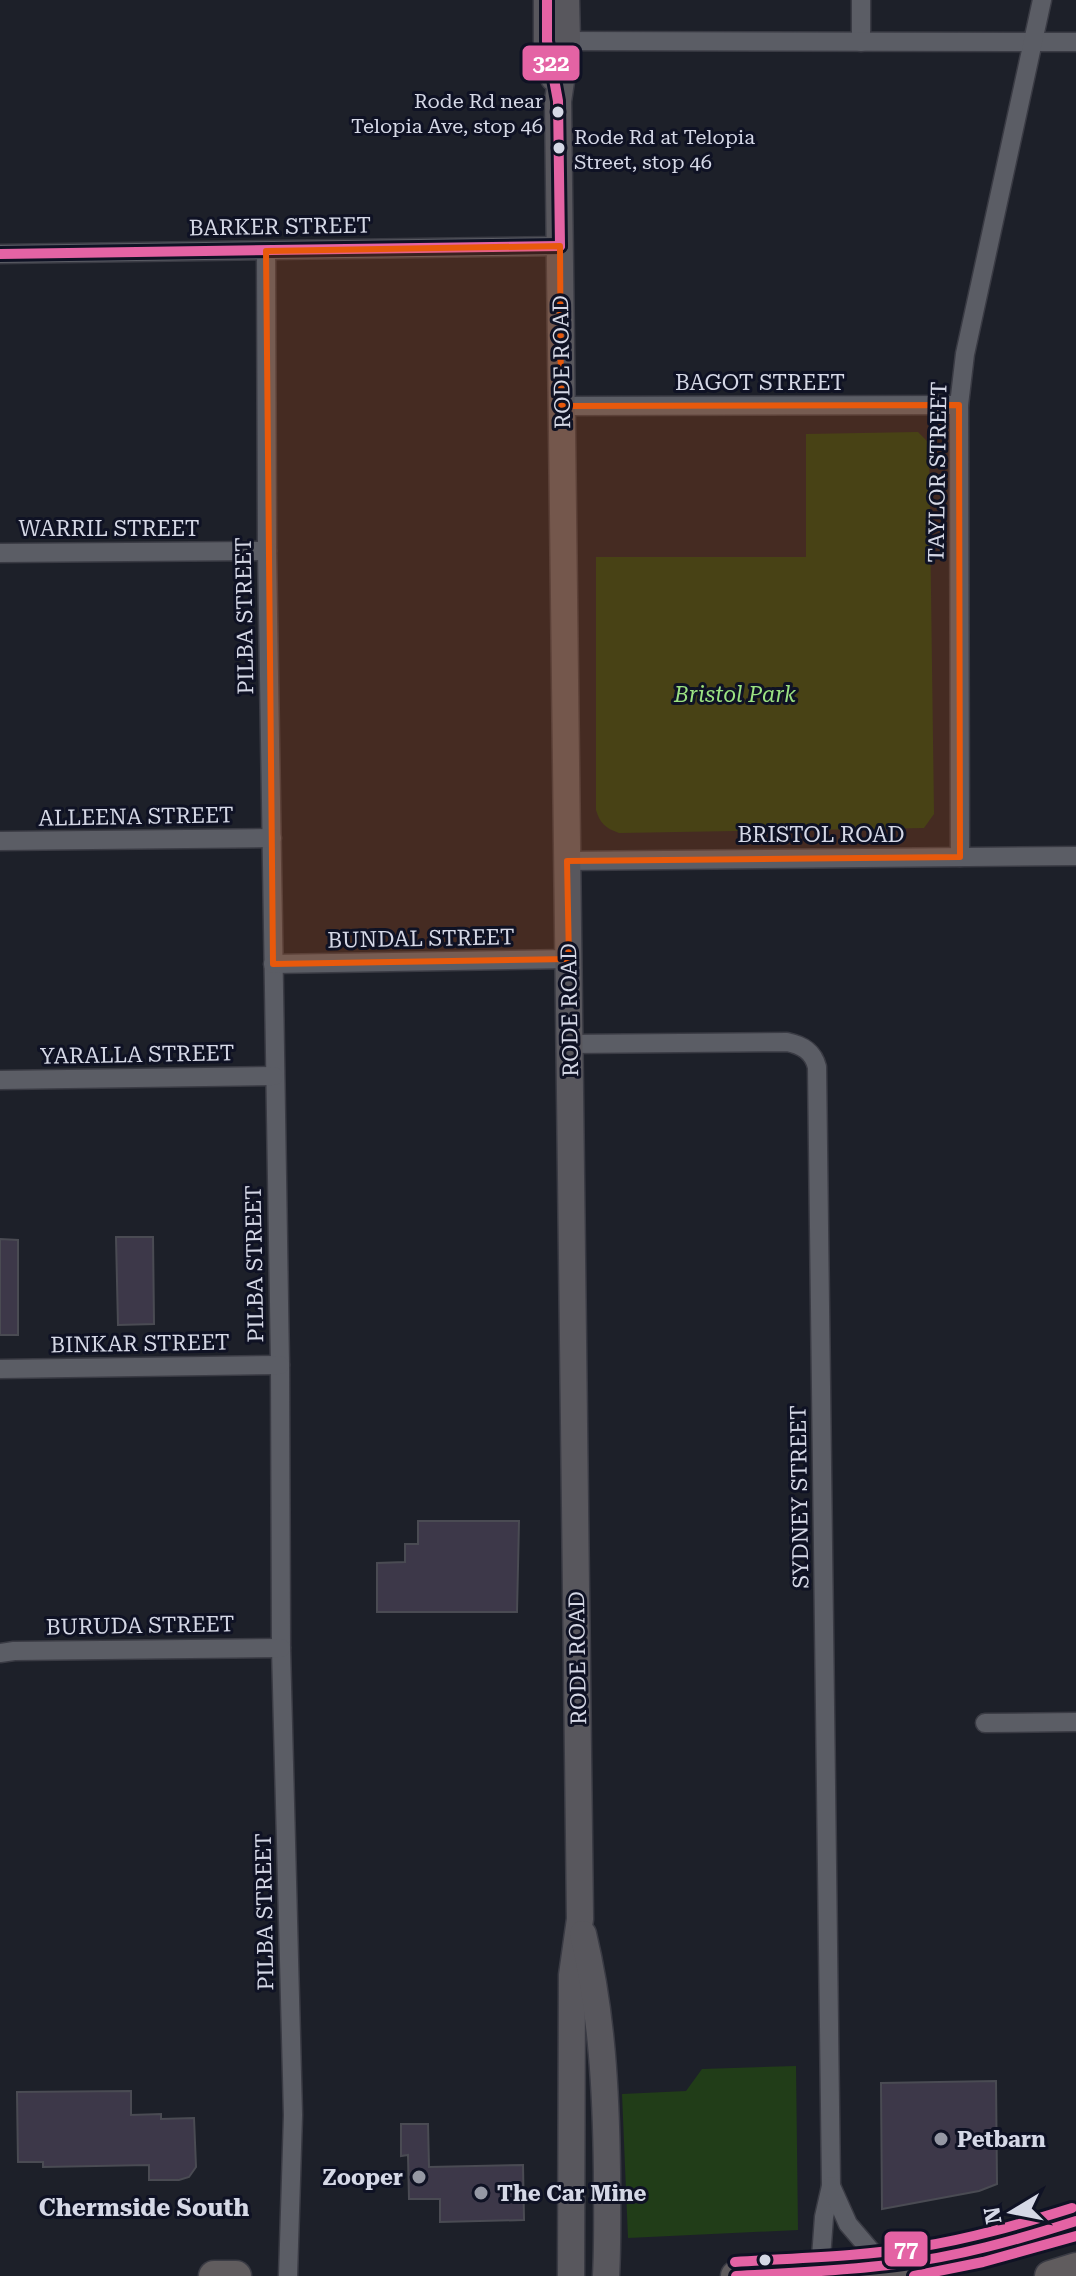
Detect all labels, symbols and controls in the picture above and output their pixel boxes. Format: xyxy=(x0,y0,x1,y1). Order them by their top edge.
line badge: 322 xyxy=(521,44,581,82)
text: 322 xyxy=(533,51,569,76)
place label: Rode Rd near Telopia Ave, stop 46 xyxy=(351,89,543,138)
marker: Rode Rd near Telopia Ave, stop 46 xyxy=(550,104,566,120)
place label: Rode Rd at Telopia Street, stop 46 xyxy=(574,125,755,174)
marker: Rode Rd at Telopia Street, stop 46 xyxy=(551,140,567,156)
street label: BARKER STREET xyxy=(189,212,371,241)
street label: RODE ROAD xyxy=(548,295,575,429)
street label: BAGOT STREET xyxy=(675,370,845,395)
street label: TAYLOR STREET xyxy=(923,381,952,563)
street label: WARRIL STREET xyxy=(19,516,200,541)
street label: PILBA STREET xyxy=(231,537,258,695)
park label: Bristol Park xyxy=(673,682,796,707)
street label: ALLEENA STREET xyxy=(38,802,234,831)
street label: BRISTOL ROAD xyxy=(737,822,905,847)
street label: BUNDAL STREET xyxy=(327,924,515,953)
street label: RODE ROAD xyxy=(556,943,583,1077)
street label: YARALLA STREET xyxy=(40,1040,234,1069)
street label: PILBA STREET xyxy=(241,1185,268,1343)
street label: BINKAR STREET xyxy=(50,1329,230,1358)
street label: SYDNEY STREET xyxy=(785,1405,814,1589)
street label: RODE ROAD xyxy=(564,1591,591,1725)
street label: BURUDA STREET xyxy=(46,1611,234,1640)
street label: PILBA STREET xyxy=(251,1833,278,1991)
place label: Petbarn xyxy=(957,2127,1046,2152)
marker: Petbarn xyxy=(932,2130,950,2148)
place label: Zooper xyxy=(323,2165,403,2190)
marker: Zooper xyxy=(410,2168,428,2186)
north arrow xyxy=(972,2172,1052,2252)
place label: The Car Mine xyxy=(497,2181,646,2206)
marker: The Car Mine xyxy=(472,2184,490,2202)
district label: Chermside South xyxy=(39,2194,249,2222)
text: N xyxy=(979,2205,1007,2226)
line badge: 77 xyxy=(883,2230,929,2268)
text: 77 xyxy=(894,2237,918,2262)
unlabelled marker xyxy=(757,2252,773,2268)

